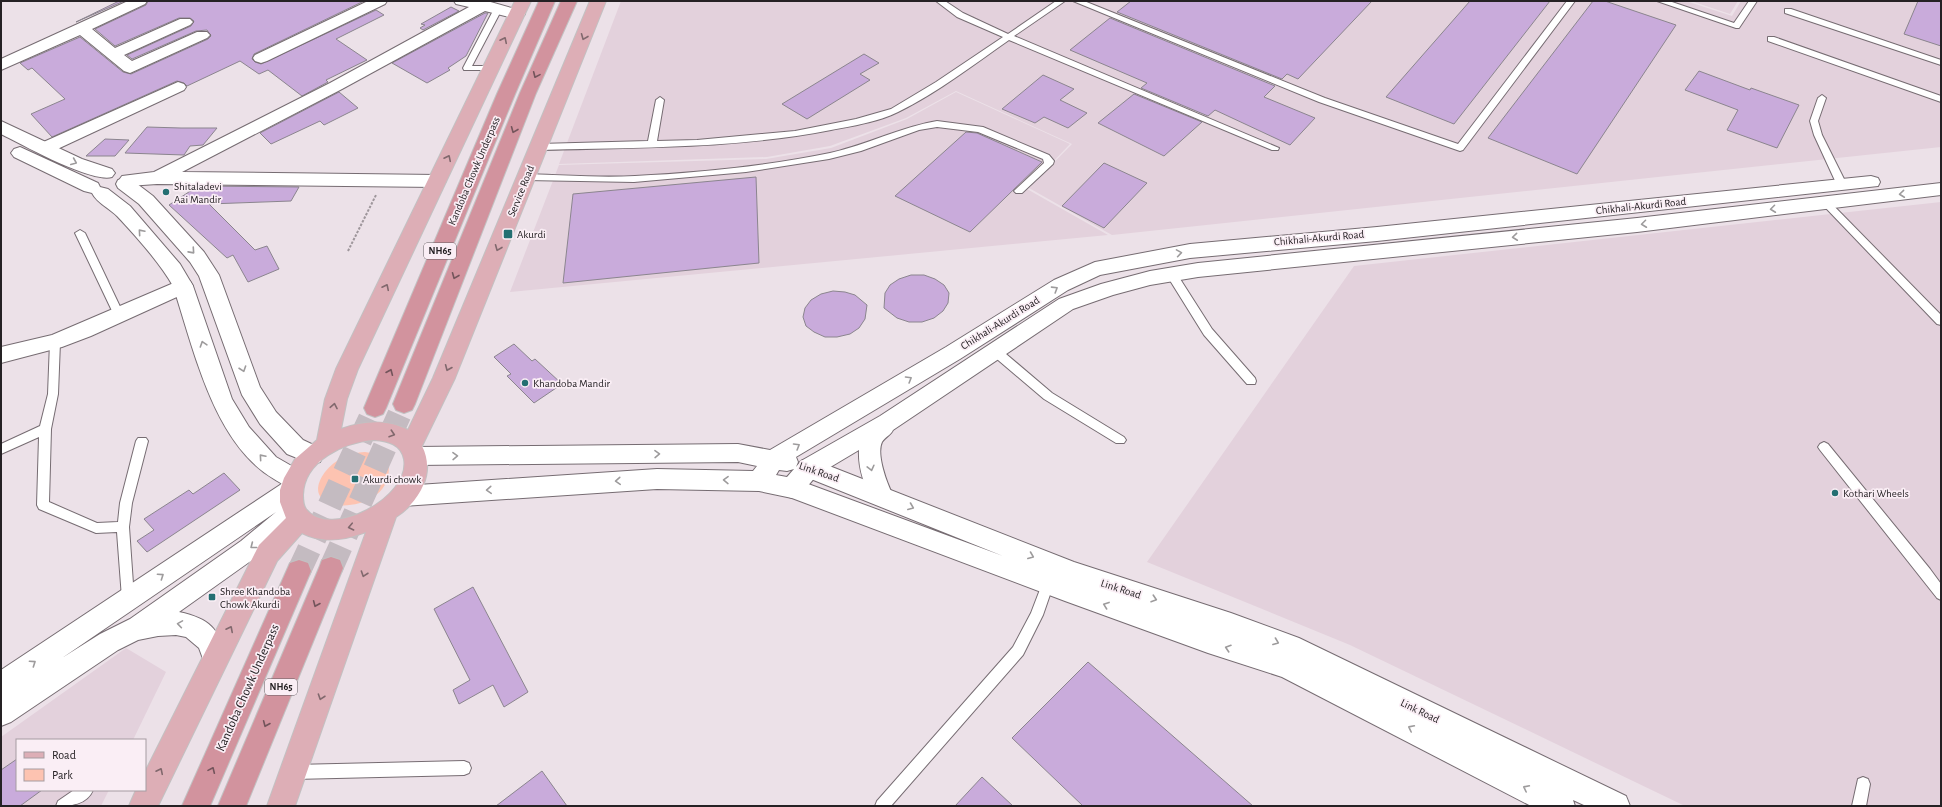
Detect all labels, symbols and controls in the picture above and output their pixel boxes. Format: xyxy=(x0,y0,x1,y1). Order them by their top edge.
one-way arrow xyxy=(580,34,588,41)
one-way arrow xyxy=(500,37,507,45)
one-way arrow xyxy=(533,71,541,79)
street label: Kandoba Chowk Underpass xyxy=(446,115,502,227)
one-way arrow xyxy=(510,126,518,133)
one-way arrow xyxy=(443,154,451,162)
one-way arrow xyxy=(70,157,77,165)
street label: Service Road xyxy=(506,164,536,218)
place label: Shitaladevi Aai Mandir xyxy=(174,181,222,205)
marker: Shitaladevi Aai Mandir xyxy=(161,187,171,197)
one-way arrow xyxy=(1899,189,1905,198)
street label: Chikhali-Akurdi Road xyxy=(1595,196,1687,216)
one-way arrow xyxy=(1770,204,1776,213)
one-way arrow xyxy=(1641,219,1647,228)
marker: Akurdi xyxy=(502,228,514,240)
one-way arrow xyxy=(138,229,145,237)
place label: Akurdi xyxy=(517,229,546,240)
street label: Chikhali-Akurdi Road xyxy=(1273,229,1365,247)
one-way arrow xyxy=(1512,232,1518,241)
road number: NH65 xyxy=(424,243,456,259)
one-way arrow xyxy=(495,244,503,252)
one-way arrow xyxy=(187,246,195,254)
one-way arrow xyxy=(1176,249,1182,258)
one-way arrow xyxy=(452,272,460,280)
one-way arrow xyxy=(381,284,389,292)
one-way arrow xyxy=(1051,286,1058,294)
street label: Chikhali-Akurdi Road xyxy=(959,294,1042,352)
one-way arrow xyxy=(199,340,208,347)
one-way arrow xyxy=(445,365,453,372)
one-way arrow xyxy=(238,366,247,373)
one-way arrow xyxy=(385,368,393,376)
one-way arrow xyxy=(905,376,912,384)
marker: Khandoba Mandir xyxy=(520,378,530,388)
place label: Khandoba Mandir xyxy=(533,378,611,389)
one-way arrow xyxy=(329,403,338,410)
one-way arrow xyxy=(389,429,396,438)
one-way arrow xyxy=(793,443,800,450)
one-way arrow xyxy=(654,450,660,458)
one-way arrow xyxy=(452,452,458,460)
one-way arrow xyxy=(260,455,267,462)
street label: Link Road xyxy=(798,460,841,484)
one-way arrow xyxy=(866,464,875,471)
marker: Akurdi chowk xyxy=(350,474,360,484)
place label: Akurdi chowk xyxy=(363,474,421,485)
one-way arrow xyxy=(723,476,729,484)
one-way arrow xyxy=(615,477,621,486)
one-way arrow xyxy=(486,486,492,495)
marker: Kothari Wheels xyxy=(1830,488,1840,498)
place label: Kothari Wheels xyxy=(1843,488,1909,499)
one-way arrow xyxy=(906,502,914,510)
one-way arrow xyxy=(348,523,354,531)
one-way arrow xyxy=(250,541,257,548)
one-way arrow xyxy=(1028,551,1035,559)
one-way arrow xyxy=(360,571,369,578)
one-way arrow xyxy=(157,573,164,581)
street label: Link Road xyxy=(1100,577,1143,601)
place label: Shree Khandoba Chowk Akurdi xyxy=(220,586,290,610)
marker: Shree Khandoba Chowk Akurdi xyxy=(207,592,217,602)
one-way arrow xyxy=(1150,595,1157,603)
one-way arrow xyxy=(313,599,321,607)
one-way arrow xyxy=(1102,601,1109,609)
one-way arrow xyxy=(177,620,183,629)
street label: Kandoba Chowk Underpass xyxy=(214,622,282,754)
one-way arrow xyxy=(225,626,233,633)
one-way arrow xyxy=(1273,638,1280,646)
one-way arrow xyxy=(1225,644,1232,653)
one-way arrow xyxy=(29,660,36,668)
road number: NH65 xyxy=(265,679,297,695)
one-way arrow xyxy=(317,693,325,700)
street label: Link Road xyxy=(1399,697,1441,725)
one-way arrow xyxy=(263,719,271,727)
one-way arrow xyxy=(1408,726,1415,733)
legend xyxy=(16,739,146,791)
text: Road xyxy=(52,749,76,761)
one-way arrow xyxy=(207,767,215,775)
one-way arrow xyxy=(155,768,163,775)
text: Park xyxy=(52,769,73,781)
one-way arrow xyxy=(1523,785,1531,793)

